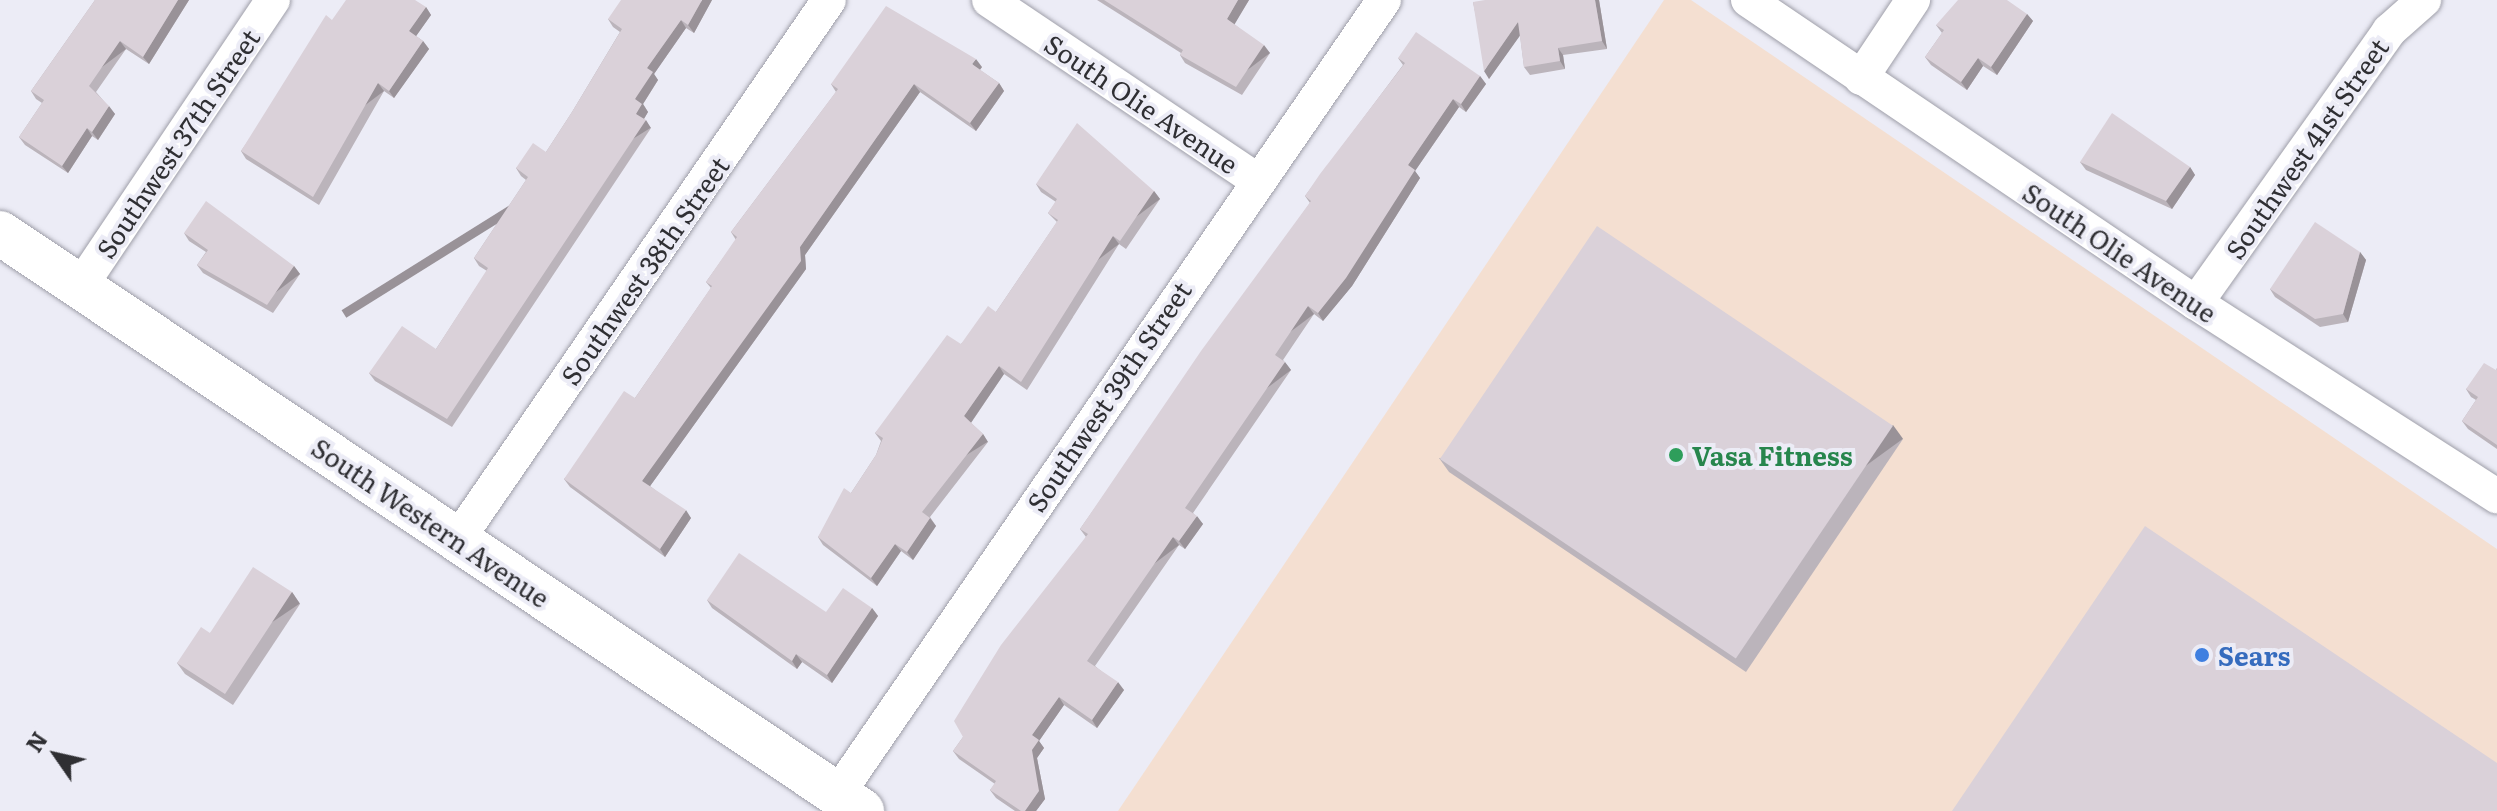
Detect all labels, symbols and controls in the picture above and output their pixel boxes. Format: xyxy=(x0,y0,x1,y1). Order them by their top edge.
street label: Southwest 37th Street xyxy=(89,23,265,263)
street label: South Olie Avenue xyxy=(1040,27,1244,179)
street label: Southwest 41st Street xyxy=(2218,32,2394,264)
street label: Southwest 38th Street xyxy=(553,150,735,390)
street label: South Olie Avenue xyxy=(2018,176,2222,328)
street label: Southwest 39th Street xyxy=(1019,275,1197,517)
street label: South Western Avenue xyxy=(306,431,556,613)
place label: Vasa Fitness xyxy=(1692,439,1853,471)
marker: Vasa Fitness xyxy=(1667,446,1685,464)
place label: Sears xyxy=(2218,639,2290,671)
marker: Sears xyxy=(2193,646,2211,664)
north arrow xyxy=(16,715,96,795)
text: N xyxy=(17,724,55,758)

